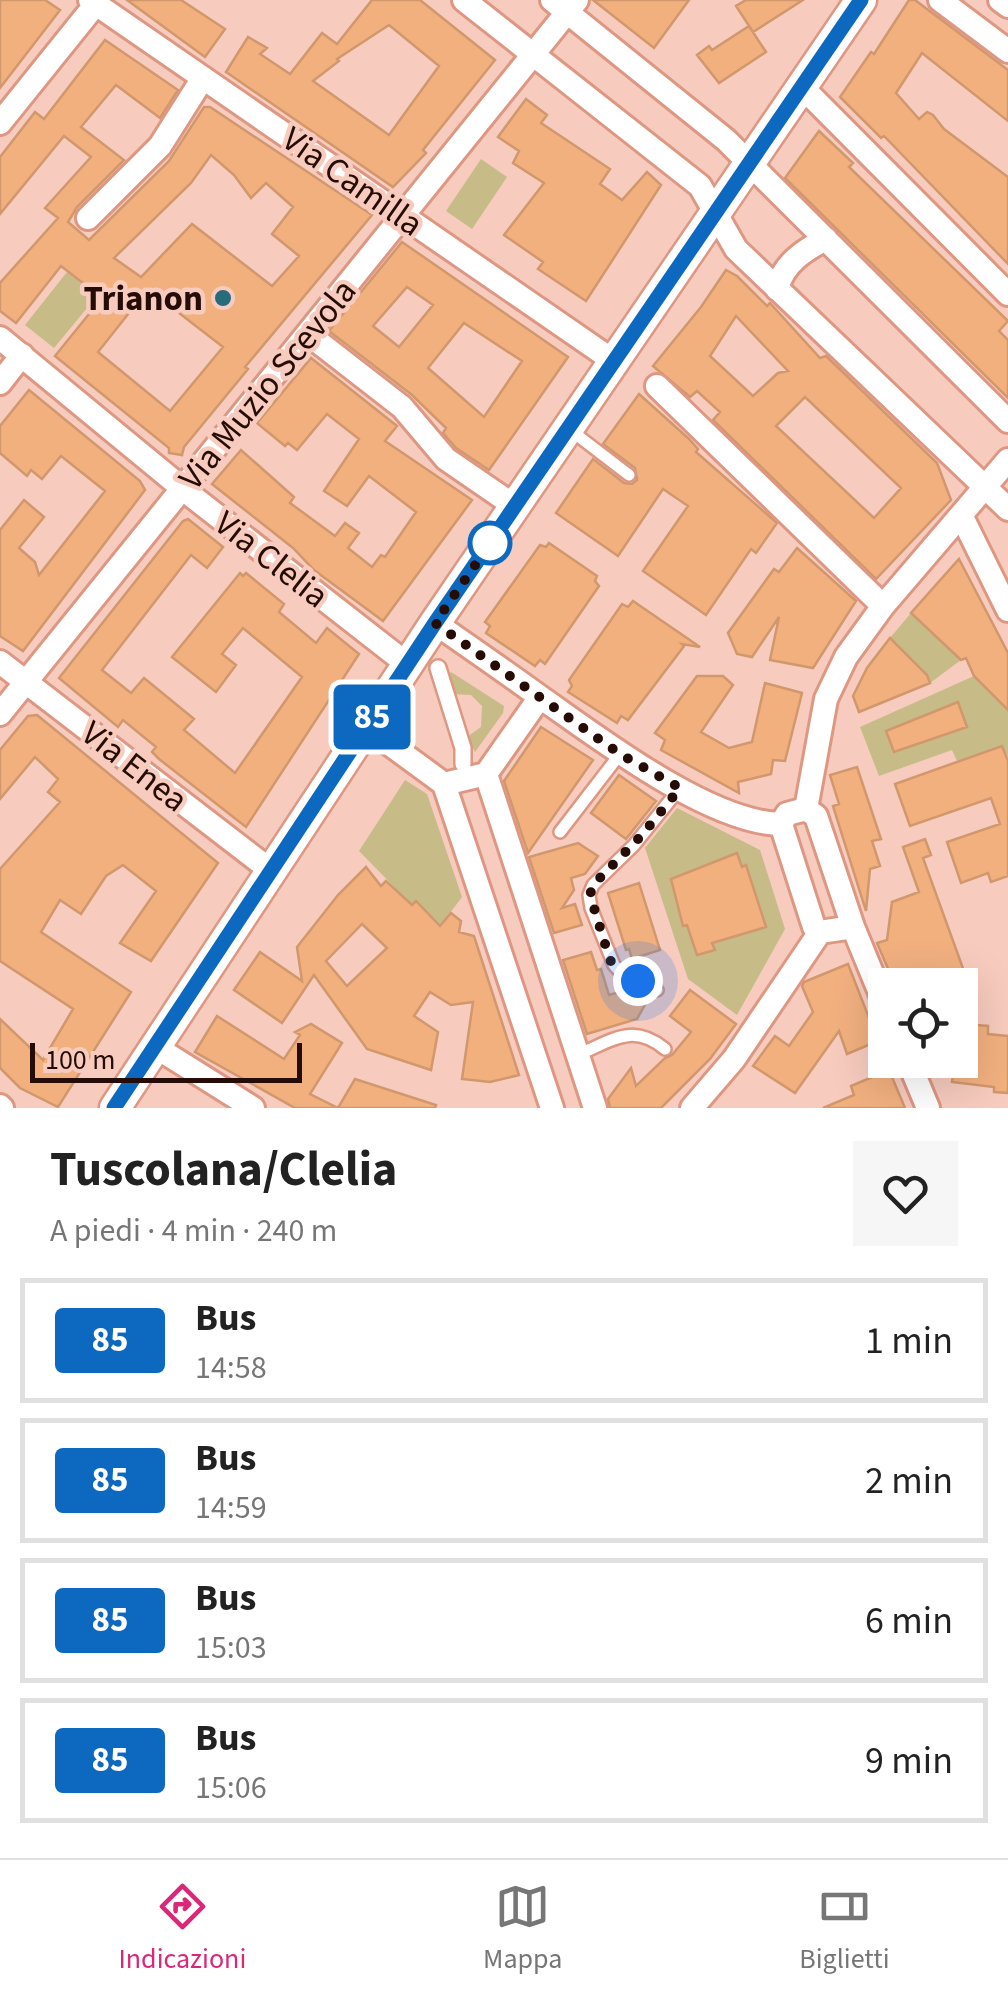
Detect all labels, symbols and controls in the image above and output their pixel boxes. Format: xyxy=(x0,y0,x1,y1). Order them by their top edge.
street label: Via Camilla xyxy=(272,115,433,249)
street label: Via Muzio Scevola xyxy=(167,268,369,501)
place label: Trianon xyxy=(84,274,203,324)
marker: Trianon xyxy=(212,287,234,309)
street label: Via Clelia xyxy=(204,499,339,620)
unlabelled marker xyxy=(469,522,511,564)
line badge: 85 xyxy=(327,684,417,750)
text: 85 xyxy=(354,692,390,742)
street label: Via Enea xyxy=(70,709,198,824)
your location xyxy=(613,956,663,1006)
map controls xyxy=(868,968,978,1078)
button: locate xyxy=(868,968,978,1078)
scale bar xyxy=(30,1038,302,1082)
text: 100 m xyxy=(45,1040,116,1080)
text: Tuscolana/Clelia xyxy=(50,1136,397,1204)
button: heart xyxy=(853,1141,958,1246)
text: A piedi · 4 min · 240 m xyxy=(50,1208,337,1254)
text: Bus xyxy=(195,1291,256,1345)
text: 1 min xyxy=(865,1314,953,1368)
text: 85 xyxy=(92,1315,128,1365)
text: 14:58 xyxy=(195,1345,267,1391)
text: Bus xyxy=(195,1431,256,1485)
text: 2 min xyxy=(865,1454,953,1508)
text: 85 xyxy=(92,1455,128,1505)
text: 14:59 xyxy=(195,1485,267,1531)
text: Bus xyxy=(195,1571,256,1625)
text: 6 min xyxy=(865,1594,953,1648)
text: 85 xyxy=(92,1595,128,1645)
text: 15:03 xyxy=(195,1625,267,1671)
text: Bus xyxy=(195,1711,256,1765)
text: 9 min xyxy=(865,1734,953,1788)
text: 85 xyxy=(92,1735,128,1785)
text: 15:06 xyxy=(195,1765,267,1811)
tab: Indicazioni xyxy=(118,1879,246,1979)
tab: Mappa xyxy=(483,1879,562,1979)
tab: Biglietti xyxy=(799,1879,890,1979)

